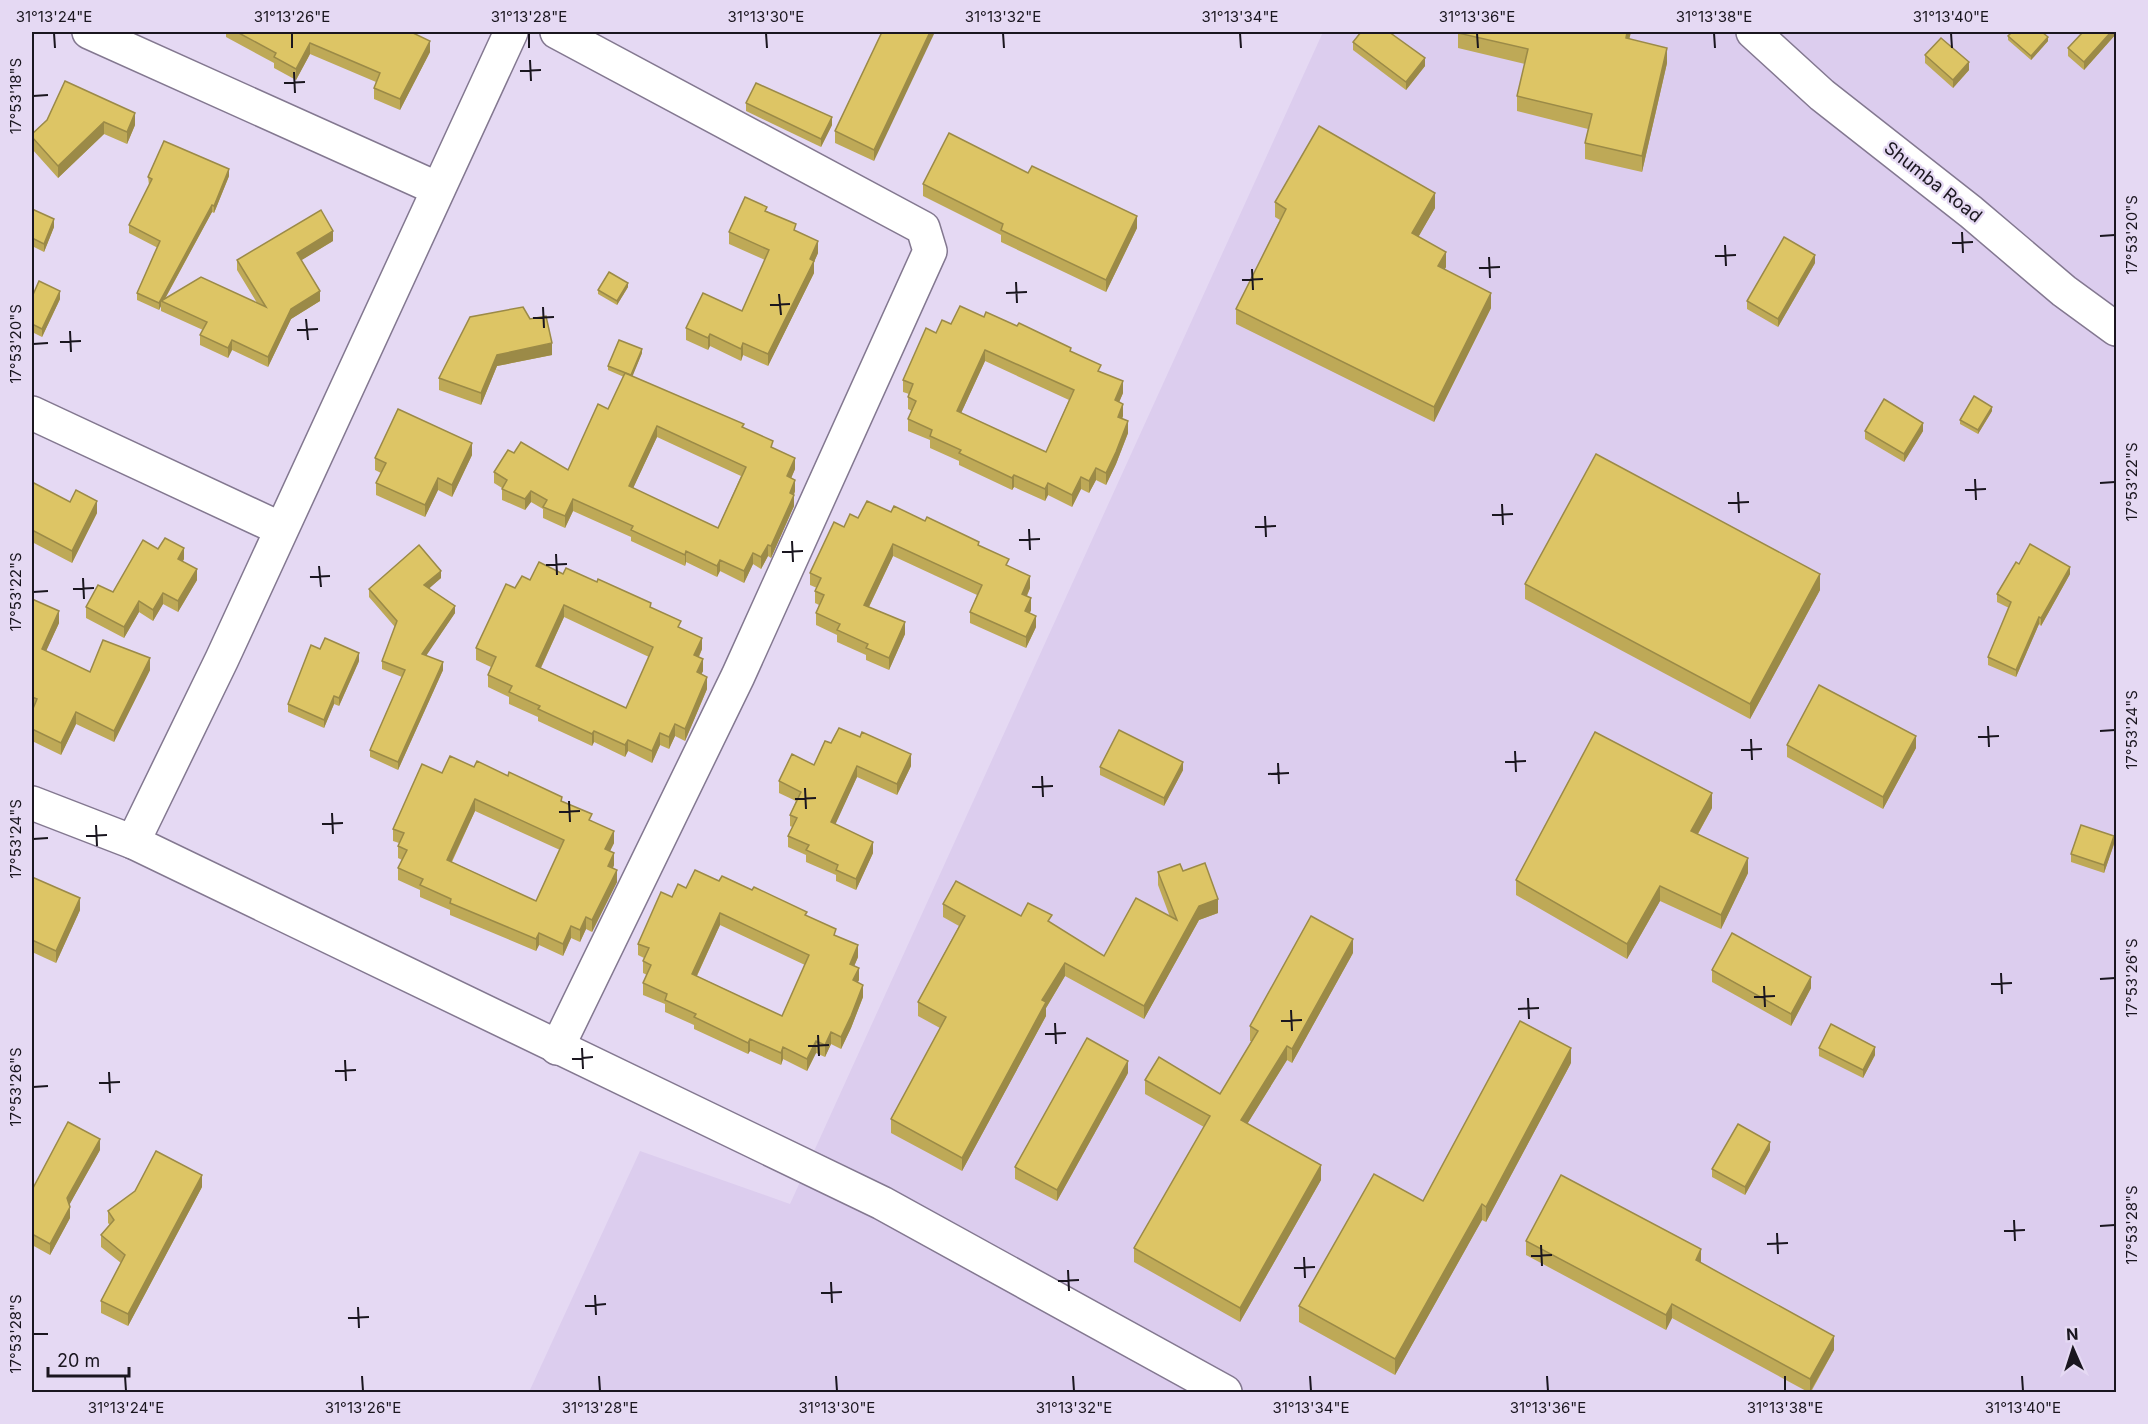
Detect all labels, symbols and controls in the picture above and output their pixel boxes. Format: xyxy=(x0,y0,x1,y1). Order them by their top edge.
text: 31°13'24"E xyxy=(16,7,92,26)
text: 31°13'26"E xyxy=(254,7,330,26)
text: 31°13'28"E xyxy=(491,7,567,26)
text: 31°13'30"E xyxy=(728,7,804,26)
text: 31°13'32"E xyxy=(965,7,1041,26)
text: 31°13'34"E xyxy=(1201,7,1279,26)
text: 31°13'36"E xyxy=(1439,7,1515,26)
text: 31°13'38"E xyxy=(1676,7,1752,26)
text: 31°13'40"E xyxy=(1913,7,1989,26)
text: 17°53'18"S xyxy=(6,58,25,134)
street label: Shumba Road xyxy=(1880,137,1986,226)
text: 17°53'20"S xyxy=(2122,195,2141,275)
text: 17°53'20"S xyxy=(6,304,25,384)
text: 17°53'22"S xyxy=(2122,442,2141,522)
text: 17°53'22"S xyxy=(6,552,25,632)
text: 17°53'24"S xyxy=(2122,690,2141,770)
text: 17°53'24"S xyxy=(6,799,25,879)
text: 17°53'26"S xyxy=(2122,938,2141,1018)
text: 17°53'26"S xyxy=(6,1047,25,1127)
text: 17°53'28"S xyxy=(2122,1185,2141,1265)
text: 17°53'28"S xyxy=(6,1294,25,1374)
north arrow xyxy=(2043,1319,2103,1379)
text: N xyxy=(2066,1324,2079,1344)
scale bar xyxy=(48,1340,129,1378)
text: 20 m xyxy=(57,1350,100,1371)
text: 31°13'24"E xyxy=(88,1398,164,1417)
text: 31°13'26"E xyxy=(325,1398,401,1417)
text: 31°13'28"E xyxy=(562,1398,638,1417)
text: 31°13'30"E xyxy=(799,1398,875,1417)
text: 31°13'32"E xyxy=(1036,1398,1112,1417)
text: 31°13'34"E xyxy=(1272,1398,1350,1417)
text: 31°13'36"E xyxy=(1510,1398,1586,1417)
text: 31°13'38"E xyxy=(1747,1398,1823,1417)
text: 31°13'40"E xyxy=(1985,1398,2061,1417)

